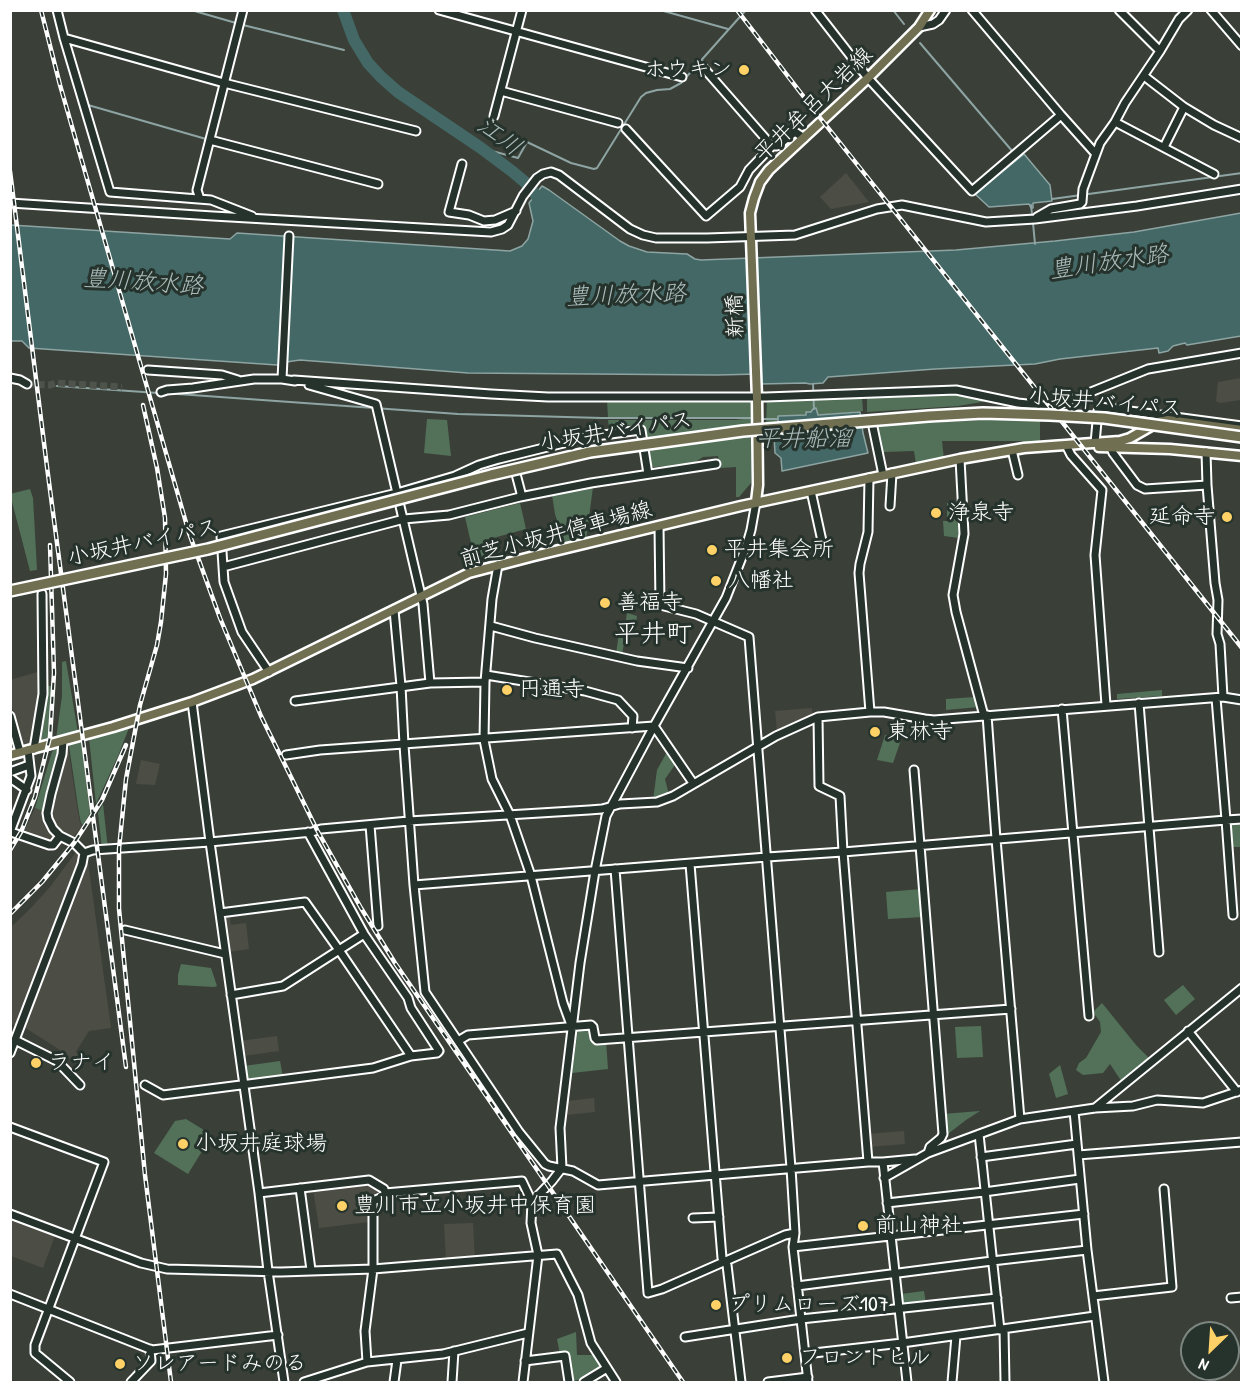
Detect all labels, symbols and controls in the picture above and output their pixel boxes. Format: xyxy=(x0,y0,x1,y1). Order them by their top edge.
street label: 平井牟呂大岩線 xyxy=(749,42,879,168)
place label: ホウキン xyxy=(644,57,732,83)
marker: ホウキン xyxy=(737,63,751,77)
water label: 江川 xyxy=(471,111,527,163)
water label: 豊川放水路 xyxy=(1048,240,1170,286)
water label: 豊川放水路 xyxy=(82,264,204,302)
water label: 豊川放水路 xyxy=(566,280,686,312)
street label: 新橋 xyxy=(722,294,750,338)
street label: 小坂井バイパス xyxy=(1027,383,1183,423)
street label: 小坂井バイパス xyxy=(538,407,694,457)
water label: 平井船溜 xyxy=(756,426,852,454)
street label: 前芝小坂井停車場線 xyxy=(457,497,655,573)
place label: 浄泉寺 xyxy=(948,500,1014,526)
place label: 延命寺 xyxy=(1149,504,1215,530)
marker: 浄泉寺 xyxy=(929,506,943,520)
marker: 延命寺 xyxy=(1220,510,1234,524)
street label: 小坂井バイパス xyxy=(65,514,221,572)
place label: 平井集会所 xyxy=(724,537,834,563)
marker: 平井集会所 xyxy=(705,543,719,557)
place label: 八幡社 xyxy=(728,568,794,594)
marker: 八幡社 xyxy=(709,574,723,588)
place label: 善福寺 xyxy=(617,590,683,616)
marker: 善福寺 xyxy=(598,596,612,610)
district label: 平井町 xyxy=(614,619,692,651)
place label: 円通寺 xyxy=(519,677,585,703)
marker: 円通寺 xyxy=(500,683,514,697)
place label: 東林寺 xyxy=(887,719,953,745)
marker: 東林寺 xyxy=(868,725,882,739)
place label: ラナイ xyxy=(48,1050,114,1076)
marker: ラナイ xyxy=(29,1056,43,1070)
place label: 小坂井庭球場 xyxy=(195,1131,327,1157)
marker: 小坂井庭球場 xyxy=(176,1137,190,1151)
place label: 豊川市立小坂井中保育園 xyxy=(354,1193,596,1219)
marker: 豊川市立小坂井中保育園 xyxy=(335,1199,349,1213)
place label: 前山神社 xyxy=(875,1213,963,1239)
marker: 前山神社 xyxy=(856,1219,870,1233)
place label: プリムローズ107 xyxy=(728,1292,889,1318)
marker: プリムローズ107 xyxy=(709,1298,723,1312)
north arrow xyxy=(1180,1321,1240,1381)
place label: フロントヒル xyxy=(799,1345,931,1371)
place label: ソレアードみのる xyxy=(132,1351,307,1377)
marker: フロントヒル xyxy=(780,1351,794,1365)
text: N xyxy=(1195,1354,1212,1377)
marker: ソレアードみのる xyxy=(113,1357,127,1371)

